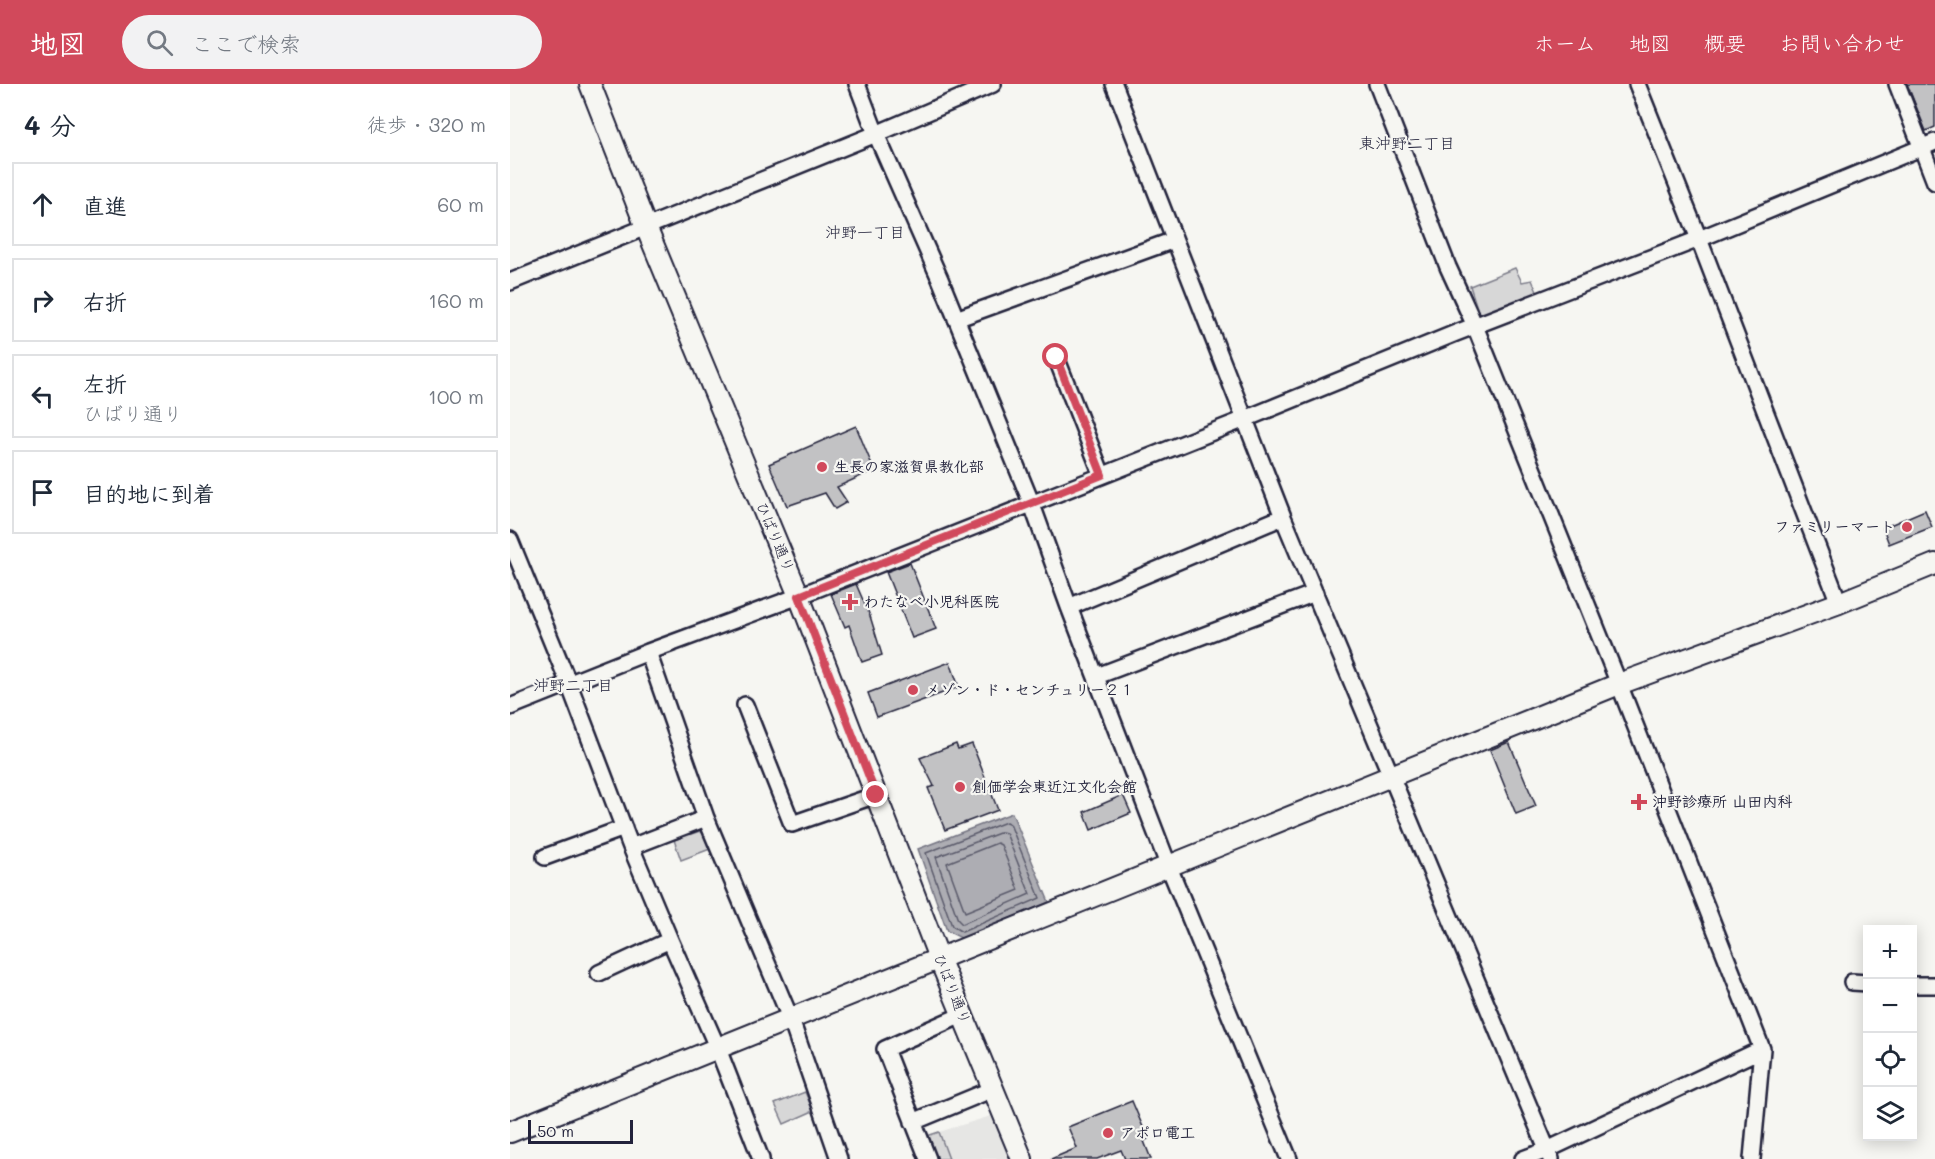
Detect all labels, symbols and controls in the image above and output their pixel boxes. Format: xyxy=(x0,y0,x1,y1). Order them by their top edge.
search box xyxy=(122,15,542,69)
text: 地図 xyxy=(30,25,86,61)
icon: search xyxy=(143,26,176,59)
text: ここで検索 xyxy=(191,29,301,58)
text: ホーム xyxy=(1534,29,1596,56)
text: 地図 xyxy=(1629,29,1671,56)
text: 概要 xyxy=(1704,29,1746,56)
text: お問い合わせ xyxy=(1779,29,1905,56)
text: 4 分 xyxy=(24,108,76,142)
text: 徒歩 · 320 m xyxy=(367,111,486,137)
district label: 東沖野二丁目 xyxy=(1359,132,1455,153)
icon: ahead xyxy=(26,188,59,221)
text: 直進 xyxy=(83,191,127,220)
text: 60 m xyxy=(437,191,484,217)
district label: 沖野一丁目 xyxy=(825,221,905,242)
icon: right xyxy=(26,284,59,317)
text: 右折 xyxy=(83,287,127,316)
text: 160 m xyxy=(428,287,484,313)
route start xyxy=(1042,343,1068,369)
text: 左折 xyxy=(83,369,127,398)
icon: left xyxy=(26,380,59,413)
text: 100 m xyxy=(428,383,484,409)
text: ひばり通り xyxy=(83,400,183,426)
place label: 生長の家滋賀県教化部 xyxy=(834,456,984,476)
marker: 生長の家滋賀県教化部 xyxy=(815,460,829,474)
icon: arrive xyxy=(26,476,59,509)
text: 目的地に到着 xyxy=(83,479,215,508)
street label: ひばり通り xyxy=(752,498,800,575)
place label: ファミリーマート xyxy=(1774,516,1895,536)
marker: ファミリーマート xyxy=(1900,520,1914,534)
place label: わたなべ小児科医院 xyxy=(864,591,999,611)
marker: わたなべ小児科医院 xyxy=(841,593,859,611)
district label: 沖野二丁目 xyxy=(533,674,613,695)
place label: メゾン・ド・センチュリー２１ xyxy=(925,679,1135,699)
marker: メゾン・ド・センチュリー２１ xyxy=(906,683,920,697)
place label: 創価学会東近江文化会館 xyxy=(972,776,1137,796)
marker: 創価学会東近江文化会館 xyxy=(953,780,967,794)
route end xyxy=(862,781,888,807)
place label: 沖野診療所 山田内科 xyxy=(1652,791,1792,811)
marker: 沖野診療所 山田内科 xyxy=(1630,793,1648,811)
map controls xyxy=(1863,925,1917,1141)
button: + xyxy=(1863,925,1917,979)
street label: ひばり通り xyxy=(930,950,976,1027)
button: − xyxy=(1863,979,1917,1033)
button: locate xyxy=(1863,1033,1917,1087)
button: layers xyxy=(1863,1087,1917,1141)
scale bar xyxy=(528,1117,633,1144)
text: 50 m xyxy=(537,1120,574,1141)
place label: アポロ電工 xyxy=(1120,1122,1195,1142)
marker: アポロ電工 xyxy=(1101,1126,1115,1140)

